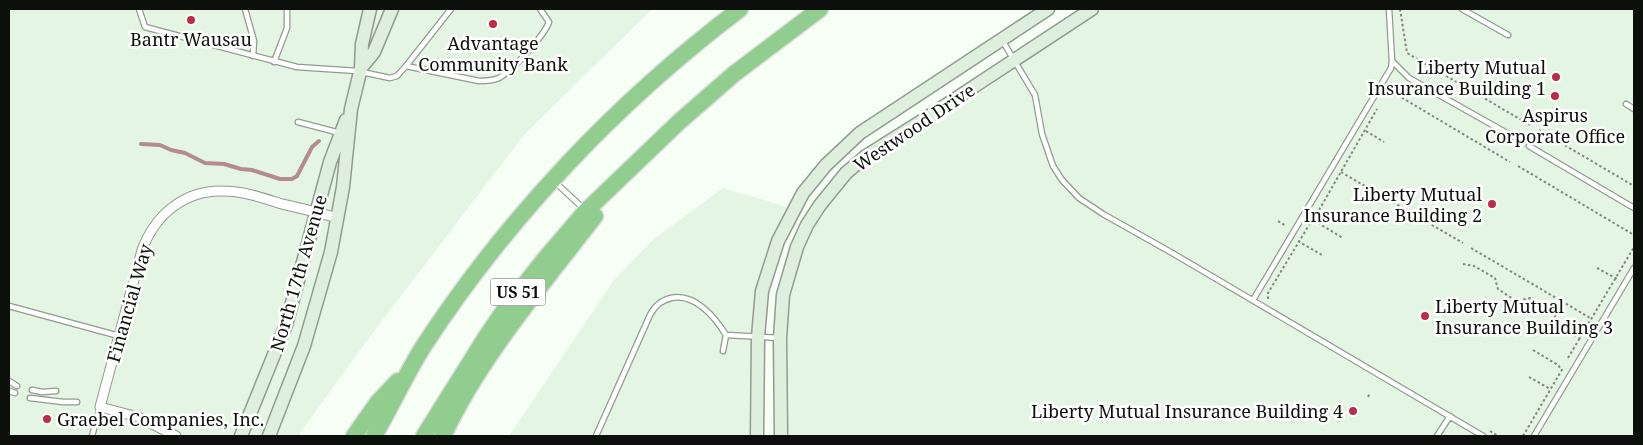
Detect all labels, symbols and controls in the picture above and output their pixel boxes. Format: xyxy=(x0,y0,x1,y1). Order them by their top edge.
marker: Bantr Wausau xyxy=(185,14,197,26)
marker: Advantage Community Bank xyxy=(487,18,499,30)
place label: Bantr Wausau xyxy=(130,27,252,51)
place label: Advantage Community Bank xyxy=(418,31,568,76)
place label: Liberty Mutual Insurance Building 1 xyxy=(1368,55,1546,100)
marker: Liberty Mutual Insurance Building 1 xyxy=(1550,71,1562,83)
street label: Westwood Drive xyxy=(849,78,979,176)
marker: Aspirus Corporate Office xyxy=(1549,90,1561,102)
place label: Aspirus Corporate Office xyxy=(1485,103,1625,148)
place label: Liberty Mutual Insurance Building 2 xyxy=(1304,182,1482,227)
street label: North 17th Avenue xyxy=(264,192,332,354)
marker: Liberty Mutual Insurance Building 2 xyxy=(1486,198,1498,210)
street label: Financial Way xyxy=(101,240,158,365)
road number: US 51 xyxy=(490,278,546,306)
place label: Liberty Mutual Insurance Building 3 xyxy=(1435,294,1613,339)
marker: Liberty Mutual Insurance Building 3 xyxy=(1419,310,1431,322)
place label: Liberty Mutual Insurance Building 4 xyxy=(1031,399,1343,423)
marker: Liberty Mutual Insurance Building 4 xyxy=(1347,405,1359,417)
place label: Graebel Companies, Inc. xyxy=(57,407,264,431)
marker: Graebel Companies, Inc. xyxy=(41,413,53,425)

